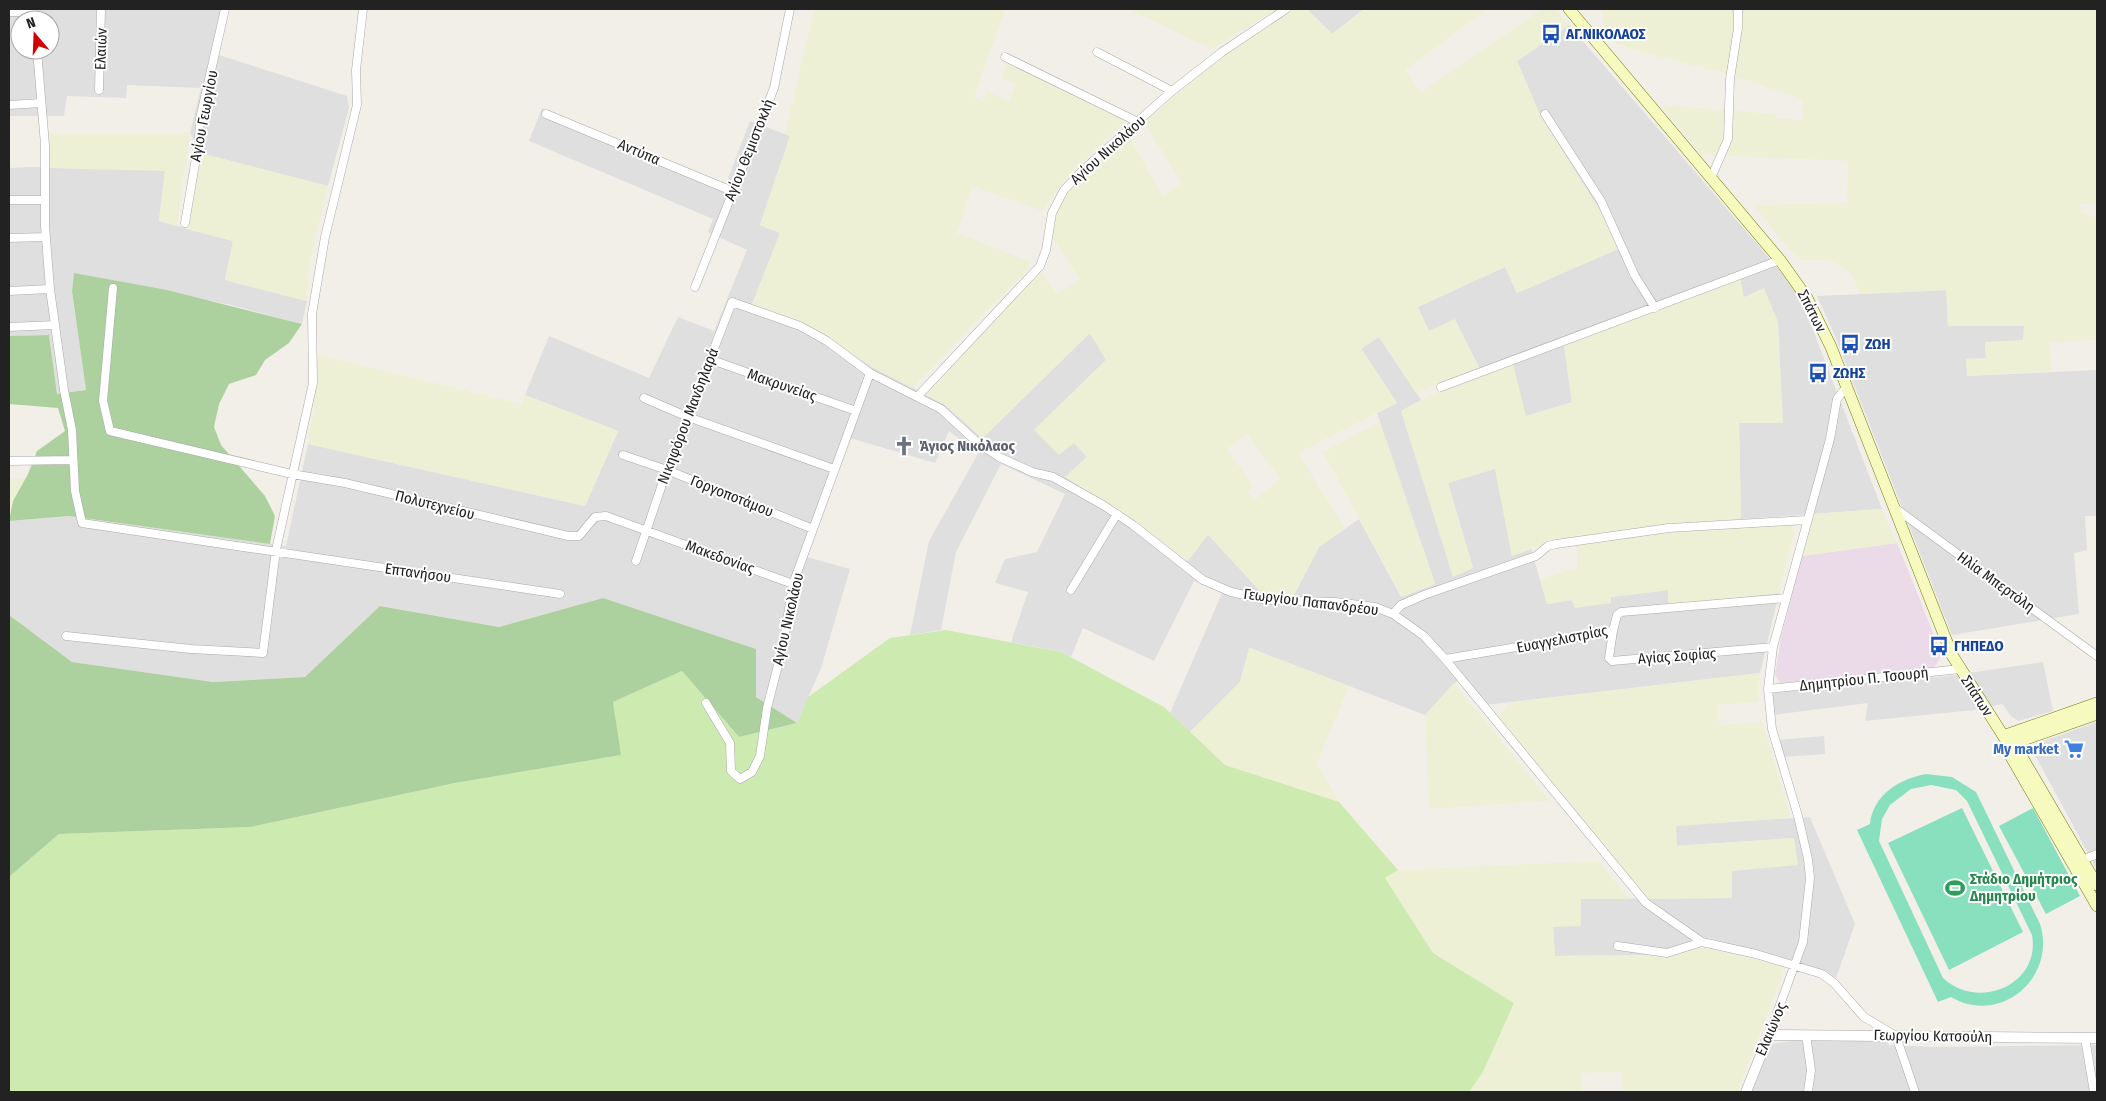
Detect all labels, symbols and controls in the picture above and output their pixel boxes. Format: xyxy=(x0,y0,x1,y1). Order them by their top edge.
north arrow xyxy=(10,10,60,60)
text: N xyxy=(24,14,38,33)
bus stop icon: ΑΓ.ΝΙΚΟΛΑΟΣ xyxy=(1540,23,1562,45)
place label: ΑΓ.ΝΙΚΟΛΑΟΣ xyxy=(1565,25,1646,43)
street label: Ελαιών xyxy=(91,27,111,70)
street label: Αγίου Γεωργίου xyxy=(186,69,222,163)
street label: Αγίου Θεμιστοκλή xyxy=(720,97,778,203)
street label: Αγίου Νικολάου xyxy=(1067,112,1149,188)
street label: Αντύπα xyxy=(615,135,663,169)
street label: Σπάτων xyxy=(1794,287,1830,336)
bus stop icon: ΖΩΗ xyxy=(1839,333,1861,355)
place label: ΖΩΗ xyxy=(1865,335,1890,353)
street label: Νικηφόρου Μανδηλαρά xyxy=(654,345,722,487)
bus stop icon: ΖΩΗΣ xyxy=(1807,362,1829,384)
place label: ΖΩΗΣ xyxy=(1833,364,1865,382)
street label: Μακρυνείας xyxy=(745,365,820,405)
church icon: Άγιος Νικόλαος xyxy=(893,435,915,457)
place label: Άγιος Νικόλαος xyxy=(919,437,1015,455)
street label: Γοργοποτάμου xyxy=(688,471,776,521)
street label: Πολυτεχνείου xyxy=(393,486,477,524)
street label: Μακεδονίας xyxy=(683,536,758,578)
street label: Ηλία Μπερτόλη xyxy=(1954,548,2038,616)
street label: Επτανήσου xyxy=(384,559,452,587)
street label: Αγίου Νικολάου xyxy=(769,571,807,667)
street label: Γεωργίου Παπανδρέου xyxy=(1242,585,1380,619)
street label: Ευαγγελιστρίας xyxy=(1515,621,1610,657)
bus stop icon: ΓΗΠΕΔΟ xyxy=(1928,635,1950,657)
place label: ΓΗΠΕΔΟ xyxy=(1954,637,2004,655)
street label: Αγίας Σοφίας xyxy=(1637,644,1717,668)
street label: Δημητρίου Π. Τσουρή xyxy=(1799,663,1929,695)
street label: Σπάτων xyxy=(1957,672,1997,720)
supermarket icon: My market xyxy=(2063,738,2085,760)
place label: My market xyxy=(1993,740,2060,758)
place label: Στάδιο Δημήτριος Δημητρίου xyxy=(1969,870,2078,905)
sports icon: Στάδιο Δημήτριος Δημητρίου xyxy=(1944,877,1966,899)
street label: Ελαιώνος xyxy=(1752,999,1791,1058)
street label: Γεωργίου Κατσούλη xyxy=(1874,1026,1992,1046)

